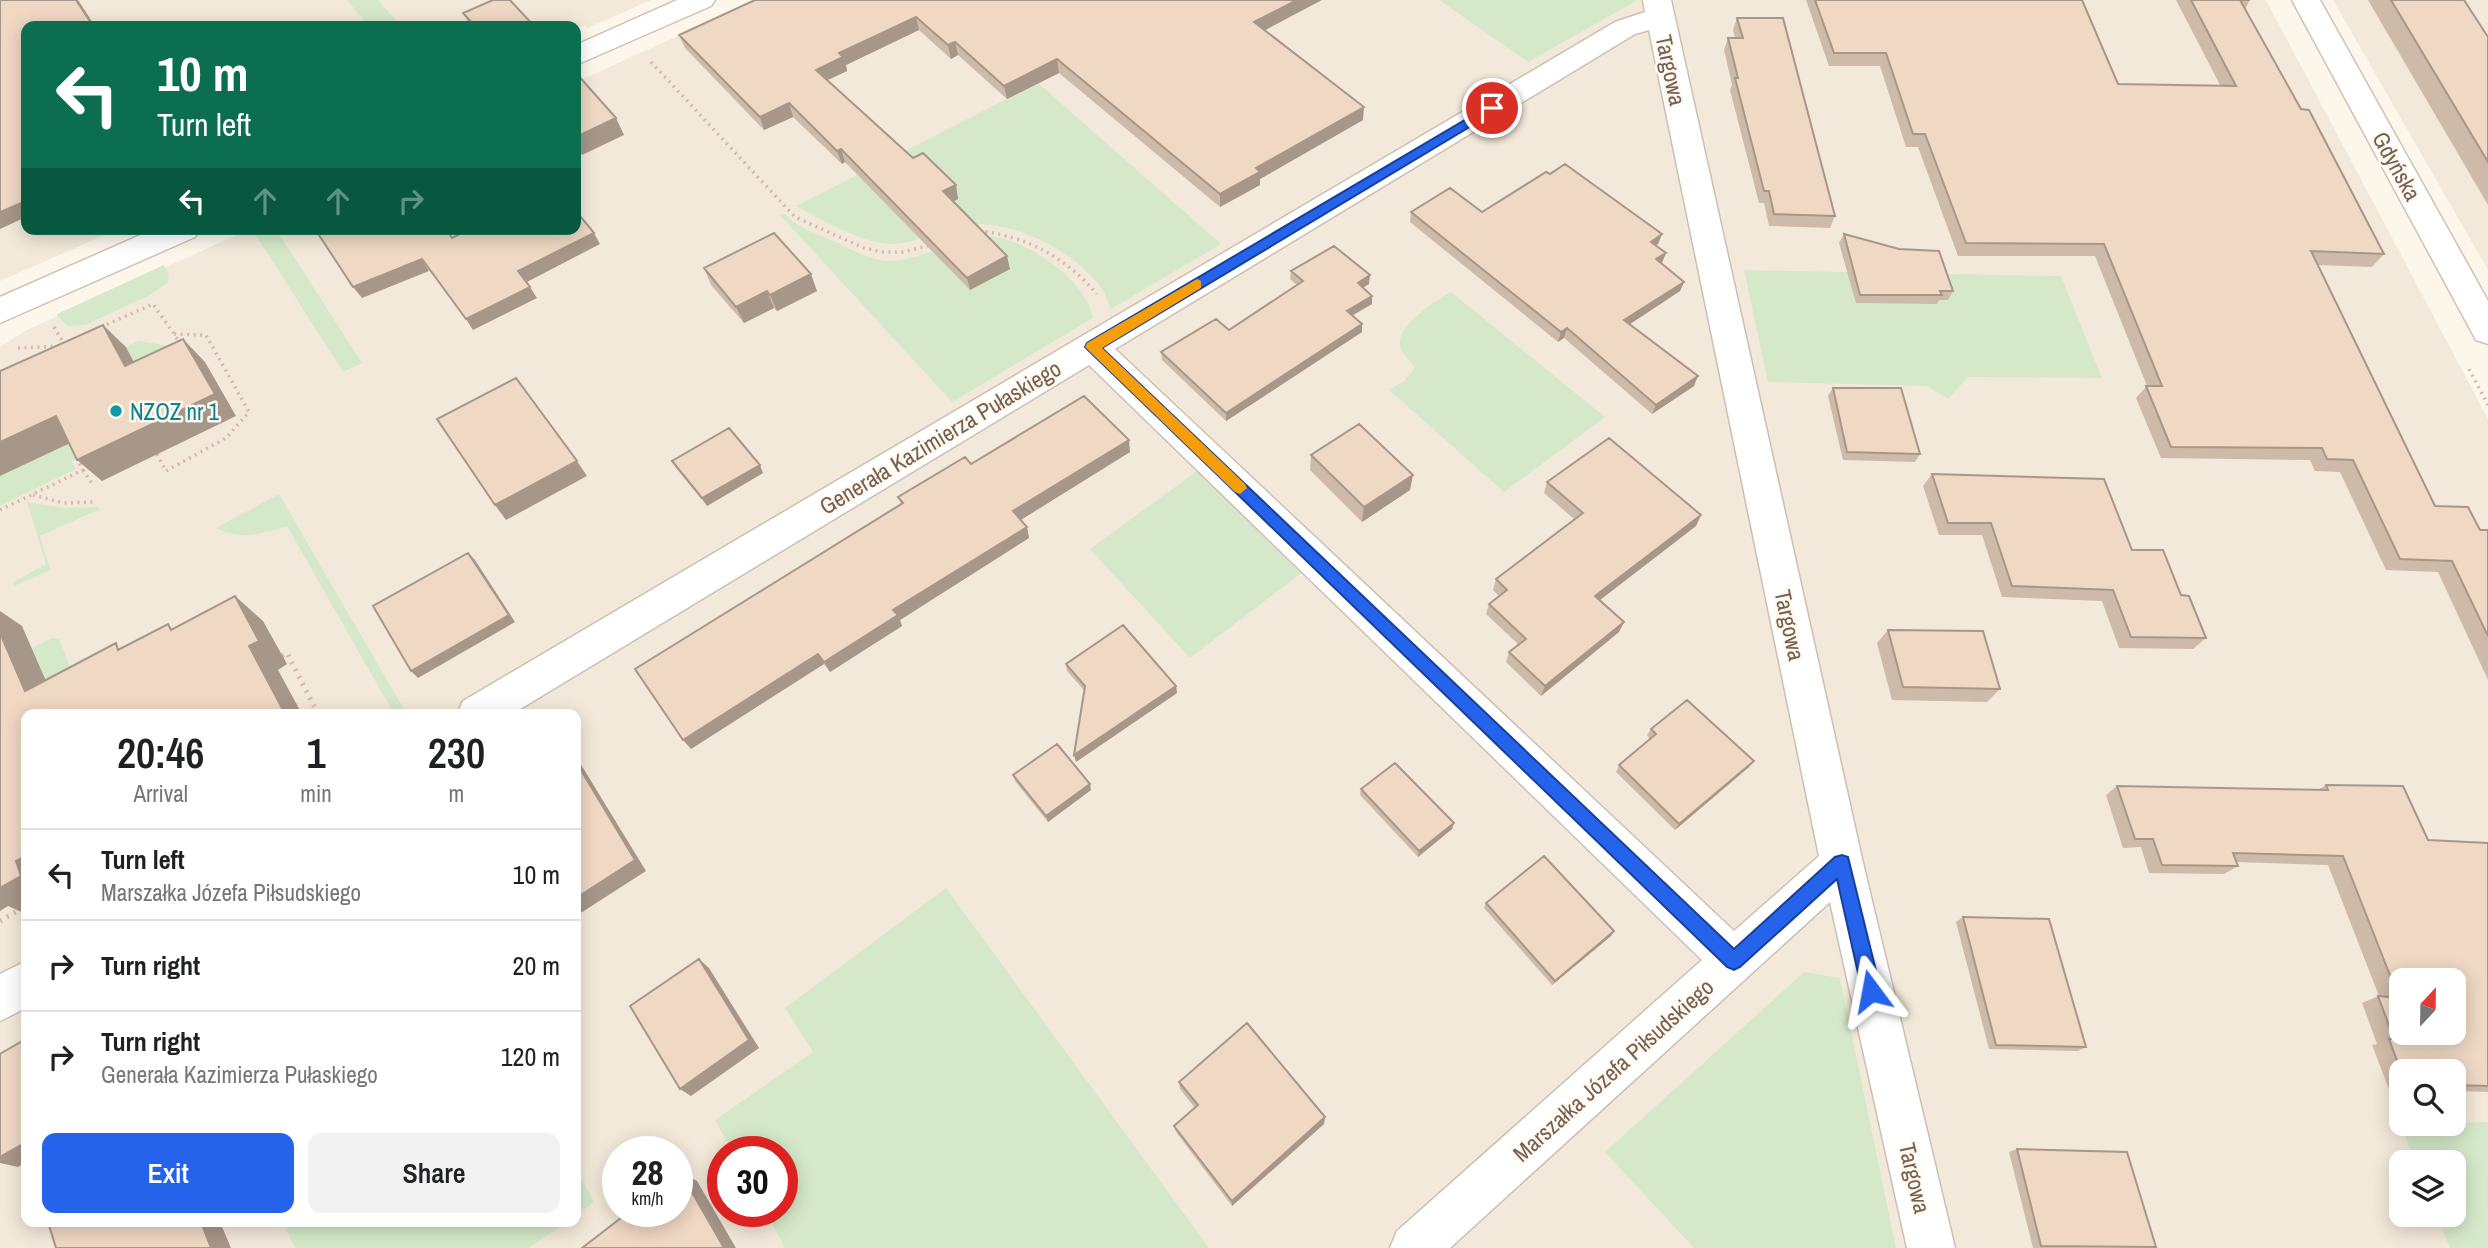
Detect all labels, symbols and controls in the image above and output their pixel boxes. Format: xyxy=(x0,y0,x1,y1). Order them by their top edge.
street label: Targowa xyxy=(1648,32,1694,109)
text: 10 m xyxy=(157,40,249,106)
icon: left xyxy=(42,49,133,140)
pin xyxy=(1462,78,1522,138)
icon: arrive xyxy=(1473,89,1511,127)
text: Turn left xyxy=(157,103,251,146)
street label: Gdyńska xyxy=(2365,126,2429,207)
icon: left xyxy=(173,182,211,220)
icon: ahead xyxy=(246,182,284,220)
icon: ahead xyxy=(319,182,357,220)
icon: right xyxy=(392,182,430,220)
street label: Generała Kazimierza Pułaskiego xyxy=(813,352,1067,522)
place label: NZOZ nr 1 xyxy=(130,396,220,427)
marker: NZOZ nr 1 xyxy=(108,403,124,419)
street label: Targowa xyxy=(1767,587,1813,664)
text: 20:46 xyxy=(117,725,204,781)
text: 1 xyxy=(306,725,326,781)
text: 230 xyxy=(428,725,485,781)
text: Arrival xyxy=(133,778,188,809)
text: min xyxy=(300,778,332,809)
text: m xyxy=(449,778,464,809)
text: Turn left xyxy=(101,842,185,877)
icon: left xyxy=(42,856,80,894)
text: 10 m xyxy=(513,857,560,892)
text: Marszałka Józefa Piłsudskiego xyxy=(101,877,361,908)
icon: right xyxy=(42,947,80,985)
text: Turn right xyxy=(101,948,200,983)
text: 20 m xyxy=(513,948,560,983)
position arrow xyxy=(1834,954,1908,1028)
north arrow xyxy=(2389,968,2466,1045)
map controls xyxy=(2389,968,2466,1227)
street label: Marszałka Józefa Piłsudskiego xyxy=(1506,971,1720,1169)
text: Turn right xyxy=(101,1024,200,1059)
icon: right xyxy=(42,1038,80,1076)
text: 120 m xyxy=(501,1039,560,1074)
text: Generała Kazimierza Pułaskiego xyxy=(101,1059,378,1090)
button: search xyxy=(2389,1059,2466,1136)
button: Exit xyxy=(42,1133,294,1213)
button: Share xyxy=(308,1133,560,1213)
speed limit sign: 30 xyxy=(707,1136,798,1227)
street label: Targowa xyxy=(1892,1140,1938,1217)
text: 28 xyxy=(632,1149,663,1196)
button: layers xyxy=(2389,1150,2466,1227)
text: km/h xyxy=(632,1186,664,1211)

